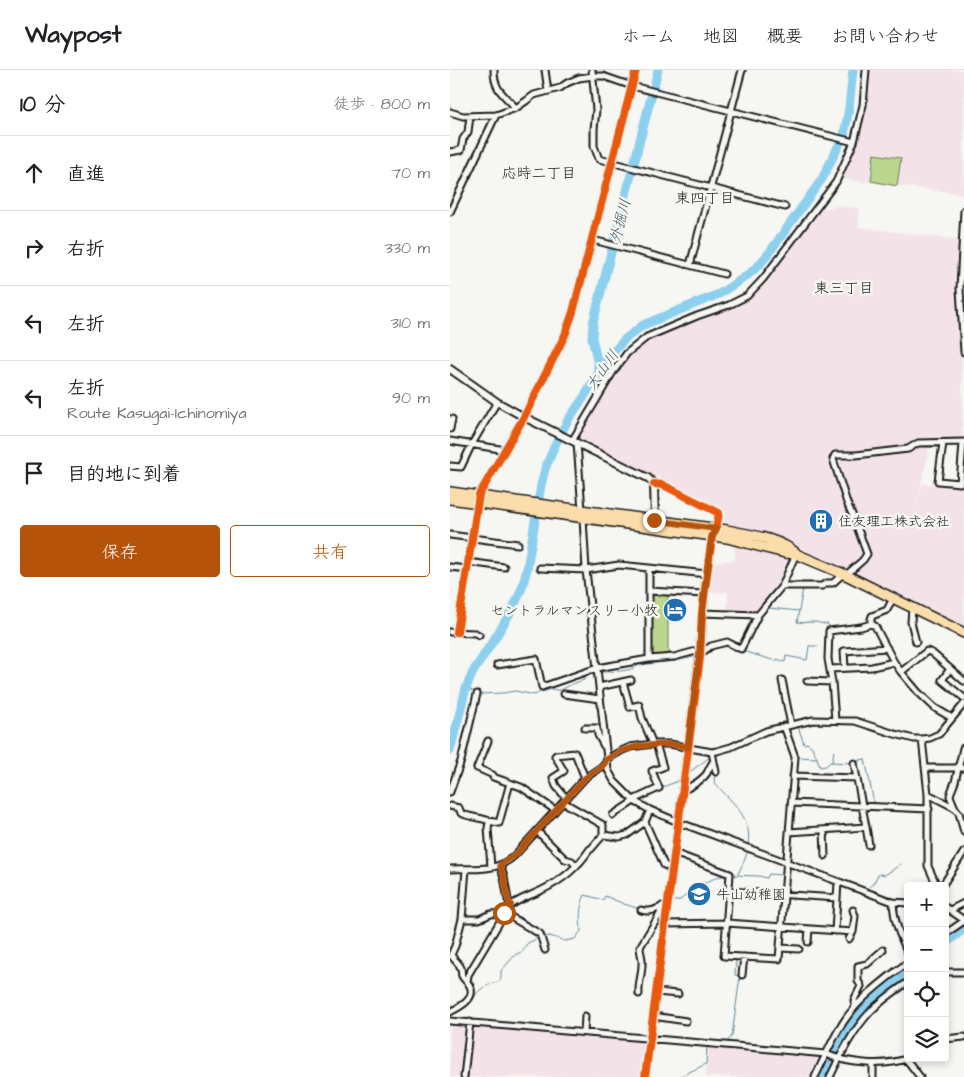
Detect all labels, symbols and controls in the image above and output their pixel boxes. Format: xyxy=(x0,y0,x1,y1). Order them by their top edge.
text: Waypost xyxy=(25,18,122,52)
text: ホーム xyxy=(622,24,675,49)
text: 地図 xyxy=(703,24,739,49)
text: 概要 xyxy=(767,24,803,49)
text: お問い合わせ xyxy=(831,24,939,49)
text: 10 分 xyxy=(20,90,65,119)
text: 徒歩 · 800 m xyxy=(334,93,430,115)
icon: ahead xyxy=(20,159,48,187)
text: 直進 xyxy=(67,161,105,188)
text: 70 m xyxy=(391,162,430,184)
district label: 応時二丁目 xyxy=(501,163,577,184)
district label: 東四丁目 xyxy=(675,188,735,209)
water label: 外掘川 xyxy=(605,197,636,246)
icon: right xyxy=(20,234,48,262)
text: 右折 xyxy=(67,236,105,263)
text: 330 m xyxy=(385,237,430,259)
district label: 東三丁目 xyxy=(814,278,874,299)
icon: left xyxy=(20,309,48,337)
text: 左折 xyxy=(67,311,105,338)
text: 310 m xyxy=(391,312,430,334)
water label: 大山川 xyxy=(581,346,624,395)
text: 左折 xyxy=(67,375,105,402)
icon: left xyxy=(20,384,48,412)
text: 90 m xyxy=(392,387,430,409)
text: Route Kasugai-Ichinomiya xyxy=(67,402,247,424)
icon: arrive xyxy=(20,459,48,487)
text: 目的地に到着 xyxy=(67,461,181,488)
building icon: 住友理工株式会社 xyxy=(808,508,834,534)
route end xyxy=(643,509,666,532)
place label: 住友理工株式会社 xyxy=(838,512,950,532)
button: 保存 xyxy=(20,525,220,577)
button: 共有 xyxy=(230,525,430,577)
hotel icon: セントラルマンスリー小牧 xyxy=(662,597,688,623)
place label: セントラルマンスリー小牧 xyxy=(490,601,658,621)
school or university icon: 牛山幼稚園 xyxy=(686,881,712,907)
map controls xyxy=(904,882,949,1062)
button: + xyxy=(904,882,949,927)
place label: 牛山幼稚園 xyxy=(716,885,786,905)
route start xyxy=(493,902,516,925)
button: − xyxy=(904,927,949,972)
button: locate xyxy=(904,972,949,1017)
button: layers xyxy=(904,1017,949,1062)

